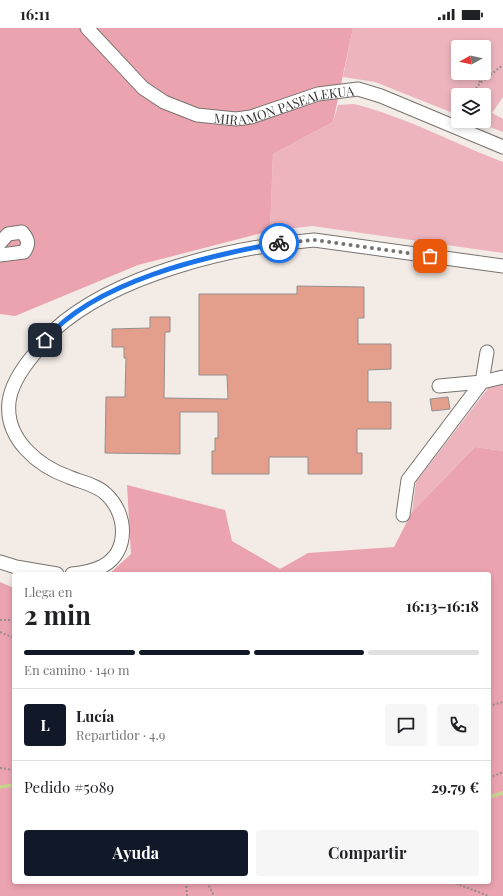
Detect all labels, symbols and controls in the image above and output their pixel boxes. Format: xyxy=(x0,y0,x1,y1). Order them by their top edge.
text: 16:11 xyxy=(20,4,50,24)
north arrow xyxy=(451,40,491,80)
map controls xyxy=(451,40,491,128)
street label: MIRAMON PASEALEKUA xyxy=(213,81,356,128)
button: layers xyxy=(451,88,491,128)
courier xyxy=(259,223,299,263)
icon: bike xyxy=(268,232,290,254)
pin xyxy=(413,239,447,273)
icon: bag xyxy=(419,245,441,267)
pin xyxy=(28,323,62,357)
icon: home xyxy=(34,329,56,351)
text: Llega en xyxy=(24,583,72,600)
text: 16:13–16:18 xyxy=(406,596,479,616)
text: 2 min xyxy=(24,597,91,632)
text: En camino · 140 m xyxy=(24,661,130,678)
button: chat xyxy=(385,704,427,746)
button: phone xyxy=(437,704,479,746)
text: Lucía xyxy=(76,706,114,726)
text: L xyxy=(40,715,50,735)
text: Repartidor · 4.9 xyxy=(76,726,165,743)
text: Pedido #5089 xyxy=(24,777,114,797)
text: 29.79 € xyxy=(431,777,479,797)
button: Ayuda xyxy=(24,830,248,876)
button: Compartir xyxy=(256,830,479,876)

